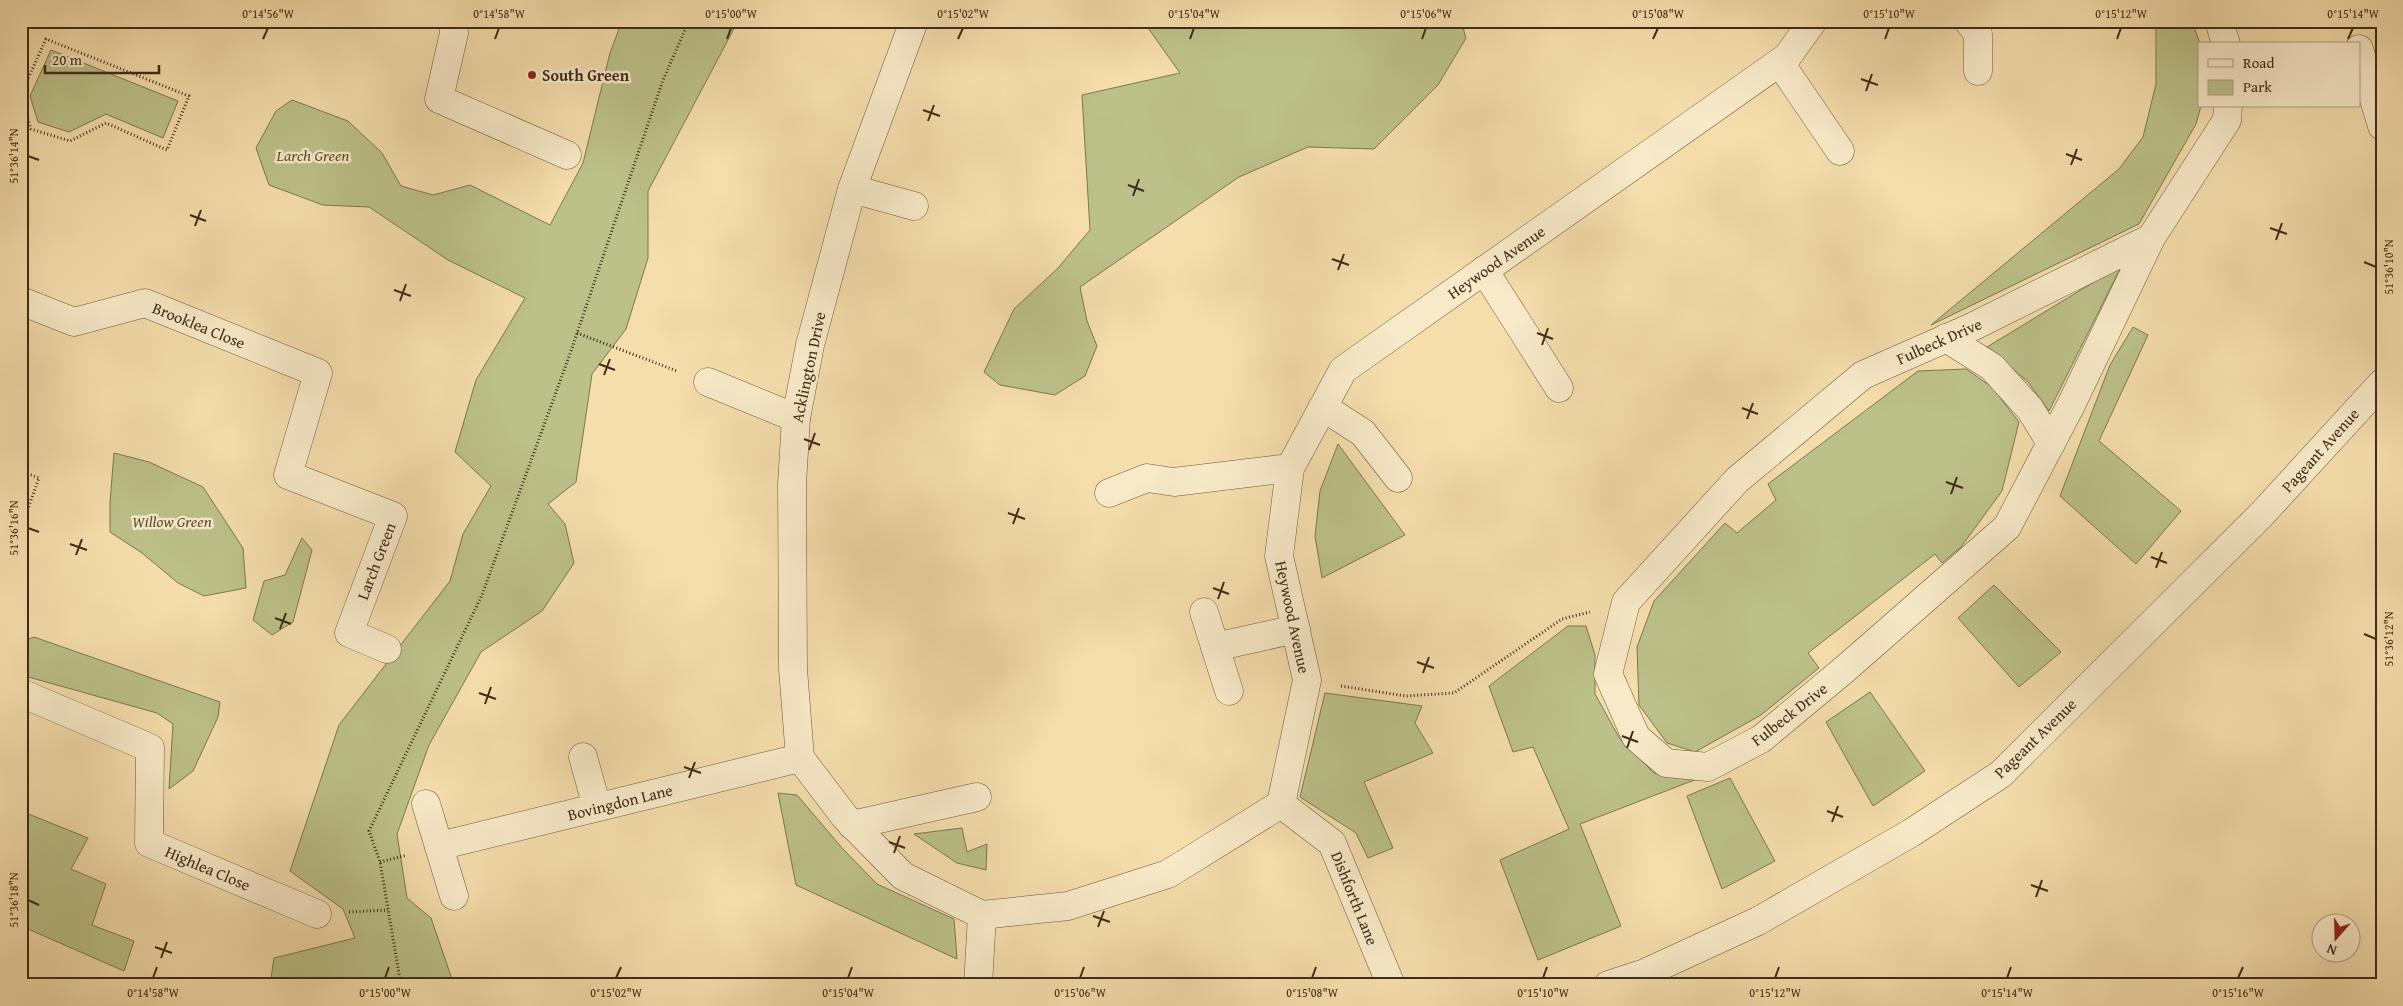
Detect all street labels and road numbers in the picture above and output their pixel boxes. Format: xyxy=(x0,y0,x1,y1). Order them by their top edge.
street label: Heywood Avenue xyxy=(1442,219,1550,305)
street label: Brooklea Close xyxy=(149,295,249,355)
street label: Acklington Drive xyxy=(785,309,831,425)
street label: Fulbeck Drive xyxy=(1892,312,1986,370)
street label: Pageant Avenue xyxy=(2275,402,2365,498)
street label: Larch Green xyxy=(350,519,402,603)
street label: Heywood Avenue xyxy=(1269,558,1317,676)
street label: Fulbeck Drive xyxy=(1746,676,1832,752)
street label: Pageant Avenue xyxy=(1988,692,2082,784)
street label: Bovingdon Lane xyxy=(565,777,675,827)
street label: Highlea Close xyxy=(162,839,254,897)
street label: Dishforth Lane xyxy=(1325,847,1385,949)

